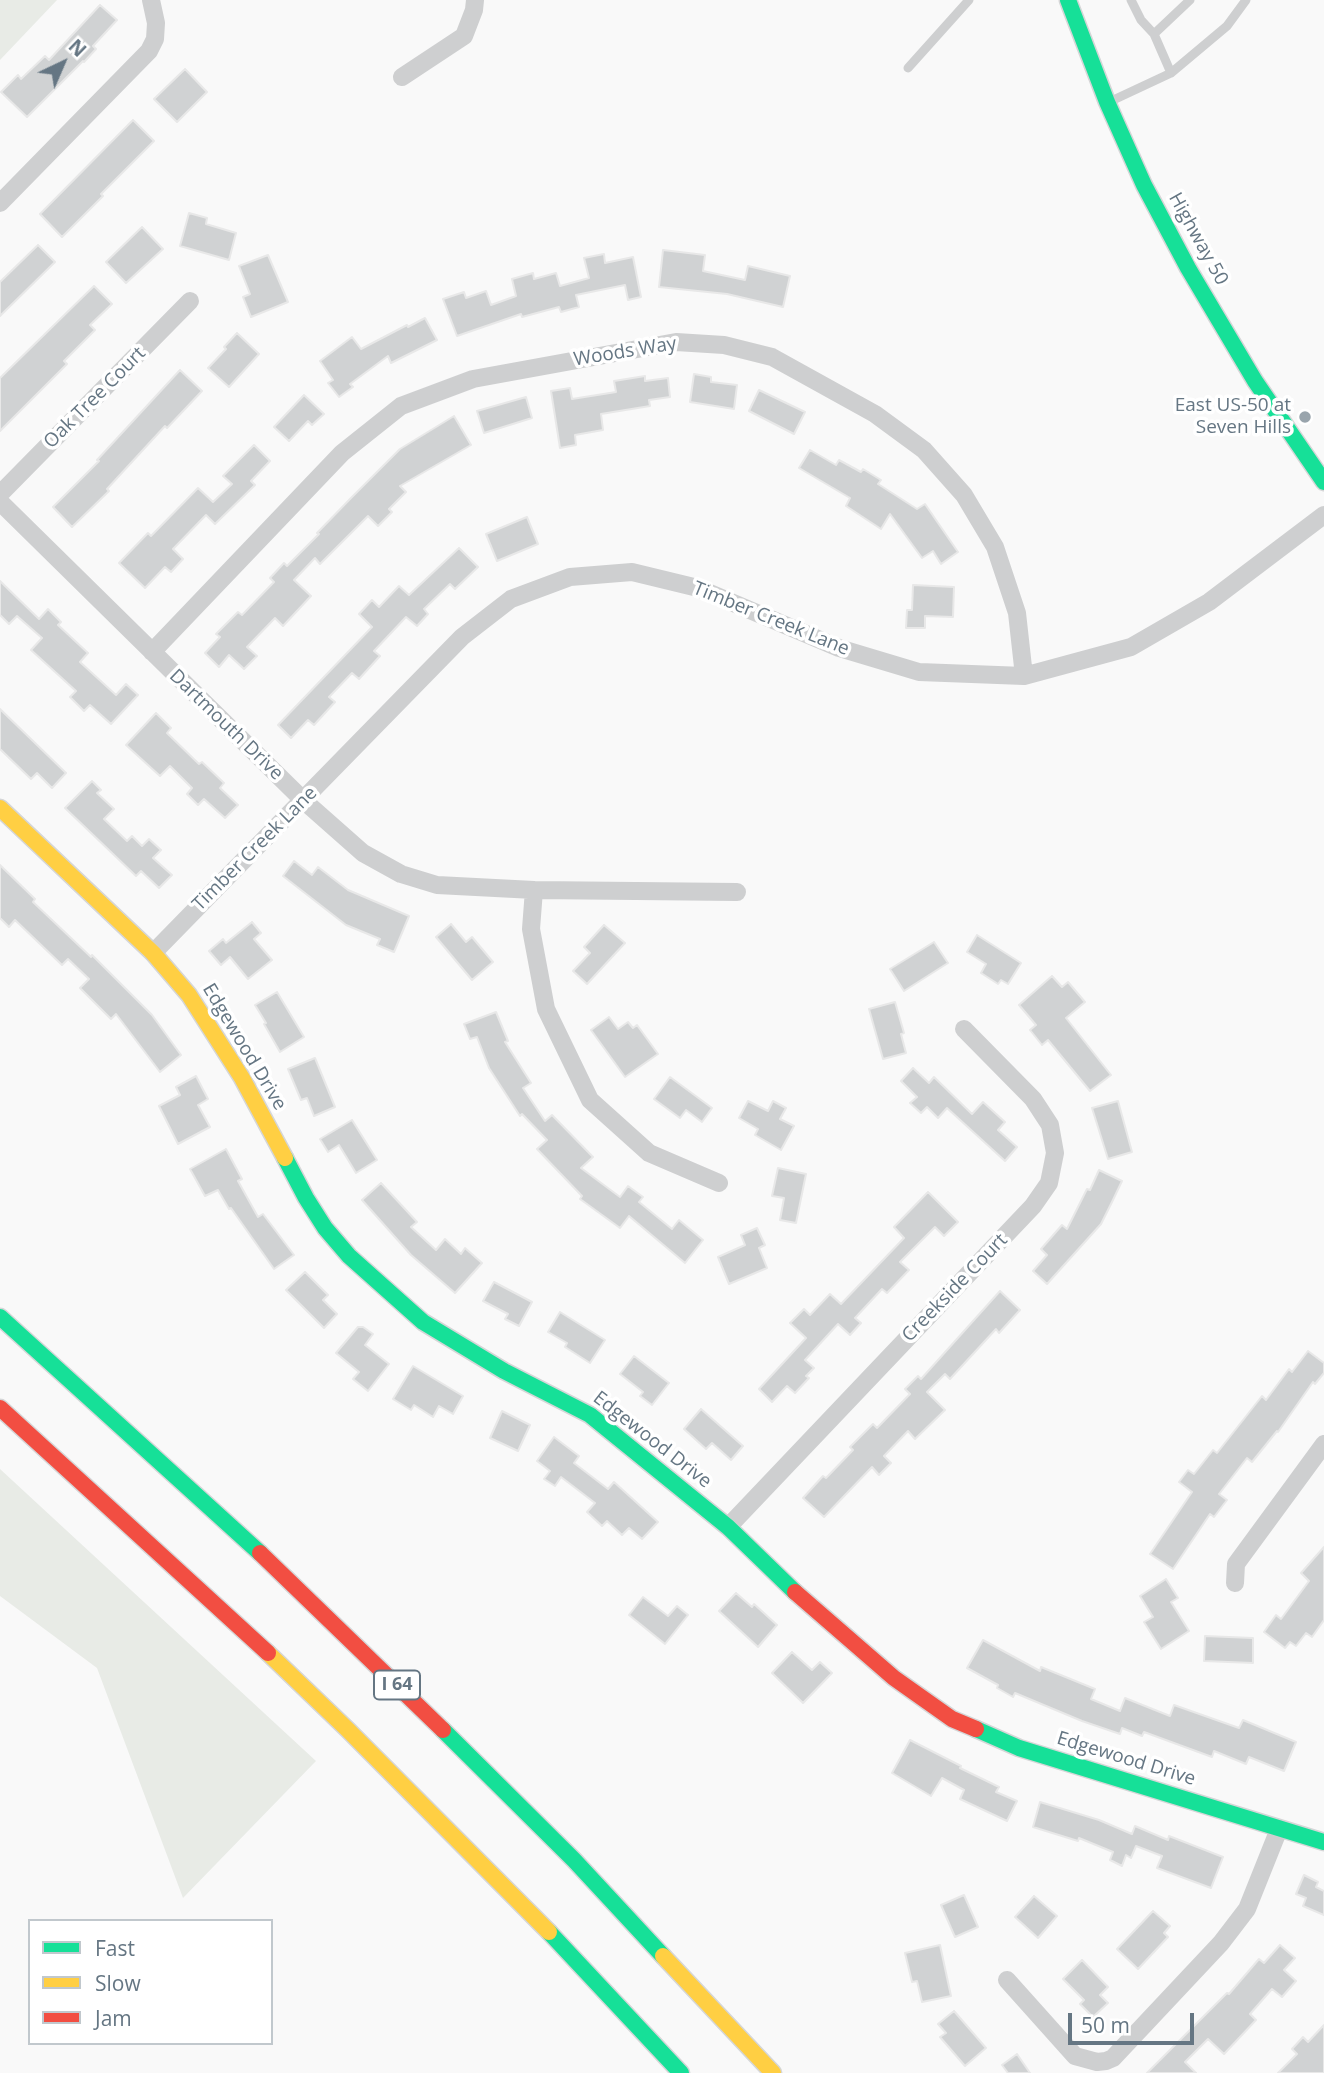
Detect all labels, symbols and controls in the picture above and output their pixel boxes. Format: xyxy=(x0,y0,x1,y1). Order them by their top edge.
north arrow xyxy=(28,28,98,98)
text: N xyxy=(63,33,92,63)
street label: Highway 50 xyxy=(1163,189,1233,289)
street label: Woods Way xyxy=(572,333,678,371)
street label: Oak Tree Court xyxy=(39,342,151,454)
place label: East US-50 at Seven Hills xyxy=(1175,395,1291,439)
marker: East US-50 at Seven Hills xyxy=(1297,409,1313,425)
street label: Timber Creek Lane xyxy=(689,577,853,661)
street label: Dartmouth Drive xyxy=(164,665,288,785)
street label: Timber Creek Lane xyxy=(188,782,322,916)
street label: Edgewood Drive xyxy=(197,979,291,1115)
street label: Creekside Court xyxy=(898,1229,1012,1347)
street label: Edgewood Drive xyxy=(588,1387,716,1493)
road number: I 64 xyxy=(374,1670,420,1700)
street label: Edgewood Drive xyxy=(1054,1727,1198,1791)
legend xyxy=(28,1919,273,2045)
text: Fast xyxy=(95,1934,135,1962)
text: Slow xyxy=(95,1969,141,1997)
scale bar xyxy=(1072,2000,1198,2044)
text: Jam xyxy=(95,2004,132,2032)
text: 50 m xyxy=(1081,2011,1130,2039)

